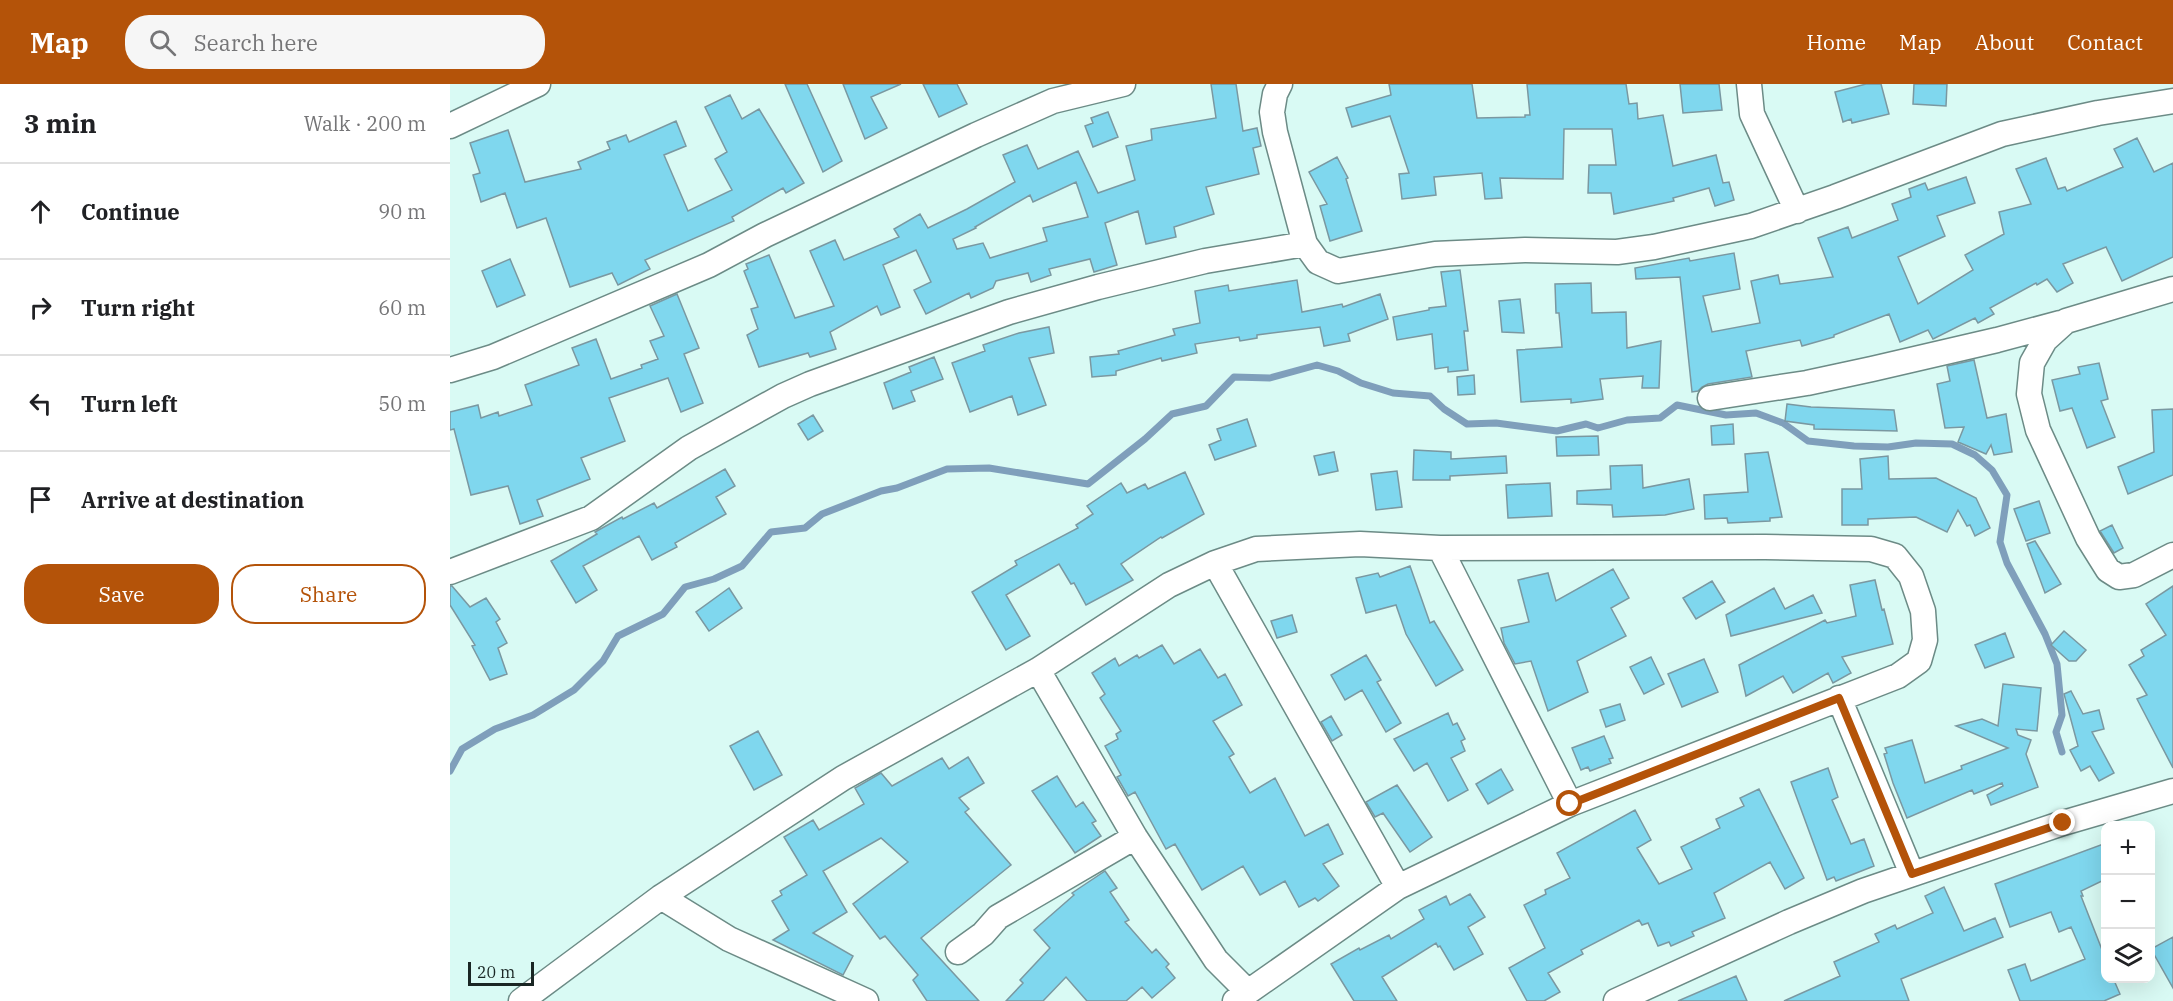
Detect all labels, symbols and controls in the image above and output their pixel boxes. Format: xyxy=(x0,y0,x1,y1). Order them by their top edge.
search box xyxy=(125,15,545,69)
text: Map xyxy=(30,24,89,61)
icon: search xyxy=(146,26,179,59)
text: Search here xyxy=(194,28,318,57)
text: Home xyxy=(1806,28,1866,56)
text: Map xyxy=(1899,28,1942,56)
text: About xyxy=(1975,28,2034,56)
text: Contact xyxy=(2067,28,2143,56)
text: 3 min xyxy=(24,106,97,140)
text: Walk · 200 m xyxy=(304,110,426,137)
icon: ahead xyxy=(24,195,57,228)
text: Continue xyxy=(81,197,180,226)
text: 90 m xyxy=(378,198,426,225)
icon: right xyxy=(24,291,57,324)
text: Turn right xyxy=(81,293,195,322)
text: 60 m xyxy=(378,294,426,321)
icon: left xyxy=(24,387,57,420)
text: Turn left xyxy=(81,389,177,418)
text: 50 m xyxy=(378,390,426,417)
icon: arrive xyxy=(24,483,57,516)
text: Arrive at destination xyxy=(81,485,304,514)
button: Save xyxy=(24,564,219,624)
button: Share xyxy=(231,564,426,624)
route start xyxy=(1556,790,1582,816)
route end xyxy=(2049,809,2075,835)
map controls xyxy=(2101,821,2155,983)
button: + xyxy=(2101,821,2155,875)
button: − xyxy=(2101,875,2155,929)
button: layers xyxy=(2101,929,2155,983)
scale bar xyxy=(468,959,534,986)
text: 20 m xyxy=(477,962,515,982)

